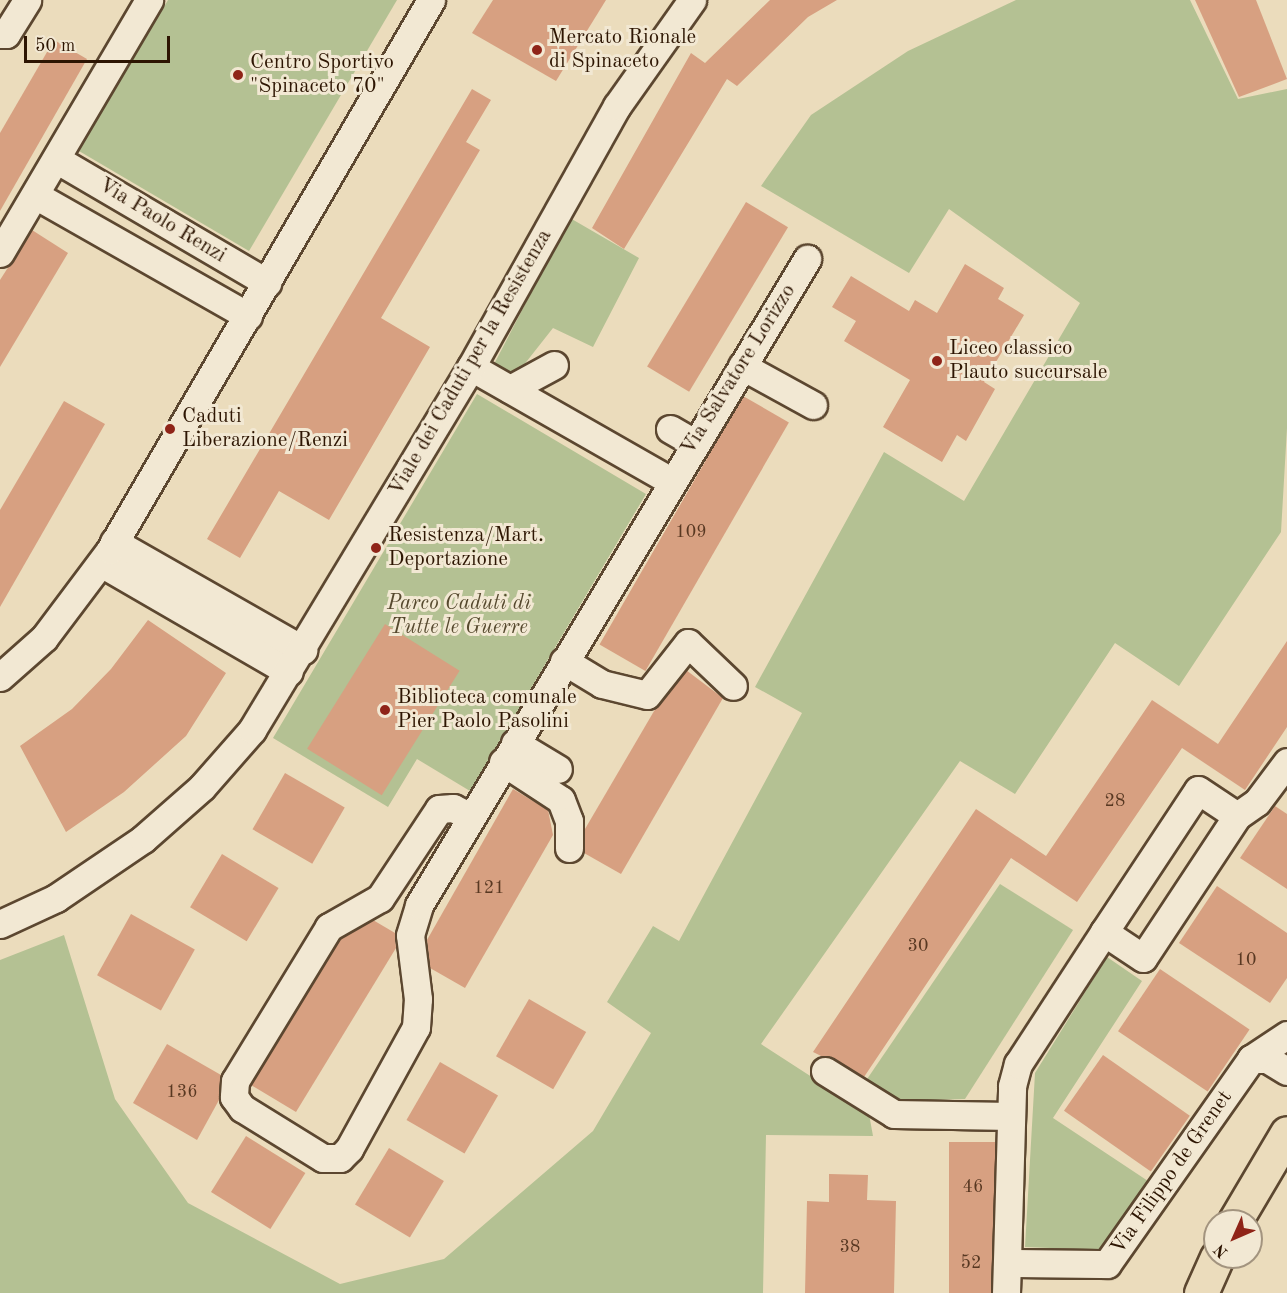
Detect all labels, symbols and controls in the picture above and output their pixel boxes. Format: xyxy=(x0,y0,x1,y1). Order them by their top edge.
scale bar xyxy=(27,24,172,62)
place label: Mercato Rionale di Spinaceto xyxy=(549,25,696,75)
text: 50 m xyxy=(35,37,75,55)
marker: Mercato Rionale di Spinaceto xyxy=(530,43,544,57)
place label: Centro Sportivo "Spinaceto 70" xyxy=(250,50,394,100)
marker: Centro Sportivo "Spinaceto 70" xyxy=(231,68,245,82)
street label: Via Paolo Renzi xyxy=(94,173,230,269)
street label: Viale dei Caduti per la Resistenza xyxy=(384,225,558,501)
street label: Via Salvatore Lorizzo xyxy=(676,280,802,460)
place label: Liceo classico Plauto succursale xyxy=(949,336,1107,386)
marker: Liceo classico Plauto succursale xyxy=(930,354,944,368)
place label: Caduti Liberazione/Renzi xyxy=(182,404,348,454)
marker: Caduti Liberazione/Renzi xyxy=(163,422,177,436)
house number: 109 xyxy=(675,521,707,543)
place label: Resistenza/Mart. Deportazione xyxy=(388,523,544,573)
marker: Resistenza/Mart. Deportazione xyxy=(369,541,383,555)
park label: Parco Caduti di Tutte le Guerre xyxy=(387,591,531,641)
place label: Biblioteca comunale Pier Paolo Pasolini xyxy=(397,685,577,735)
marker: Biblioteca comunale Pier Paolo Pasolini xyxy=(378,703,392,717)
house number: 28 xyxy=(1105,790,1125,812)
house number: 121 xyxy=(473,877,505,899)
house number: 30 xyxy=(908,935,928,957)
house number: 10 xyxy=(1236,949,1256,971)
house number: 136 xyxy=(166,1081,198,1103)
street label: Via Filippo de Grenet xyxy=(1106,1086,1238,1260)
house number: 46 xyxy=(963,1176,983,1198)
north arrow xyxy=(1203,1209,1263,1269)
house number: 38 xyxy=(840,1236,860,1258)
text: N xyxy=(1212,1240,1232,1260)
house number: 52 xyxy=(961,1252,981,1274)

